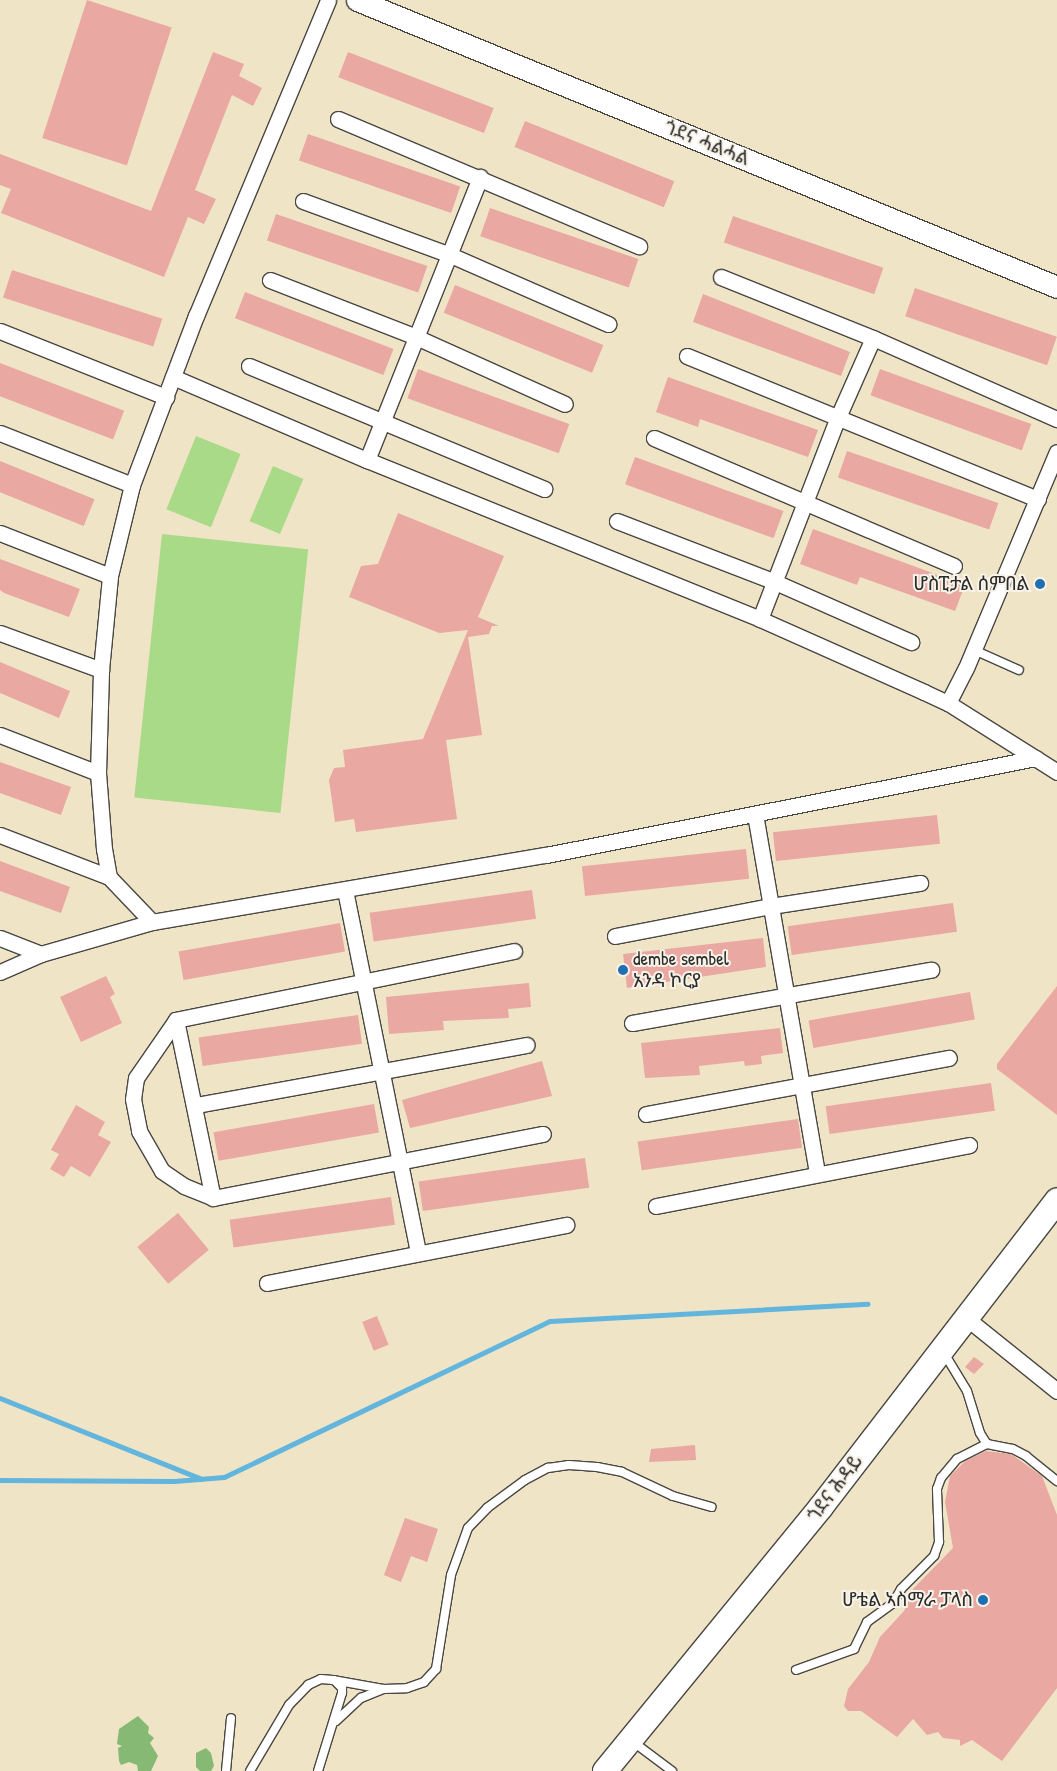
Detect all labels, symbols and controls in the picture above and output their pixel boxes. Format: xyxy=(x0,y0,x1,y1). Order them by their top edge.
street label: ጎደና ሓልሓል xyxy=(661,116,753,170)
place label: ሆስፒታል ሰምበል xyxy=(913,573,1029,595)
marker: ሆስፒታል ሰምበል xyxy=(1033,577,1047,591)
place label: dembe sembel አንዳ ኮርያ xyxy=(633,948,729,992)
marker: dembe sembel አንዳ ኮርያ xyxy=(617,964,629,976)
street label: ጎደና ሕዳይ xyxy=(802,1450,868,1526)
place label: ሆቴል ኣስማራ ፓላስ xyxy=(842,1589,973,1611)
marker: ሆቴል ኣስማራ ፓላስ xyxy=(977,1594,989,1606)

